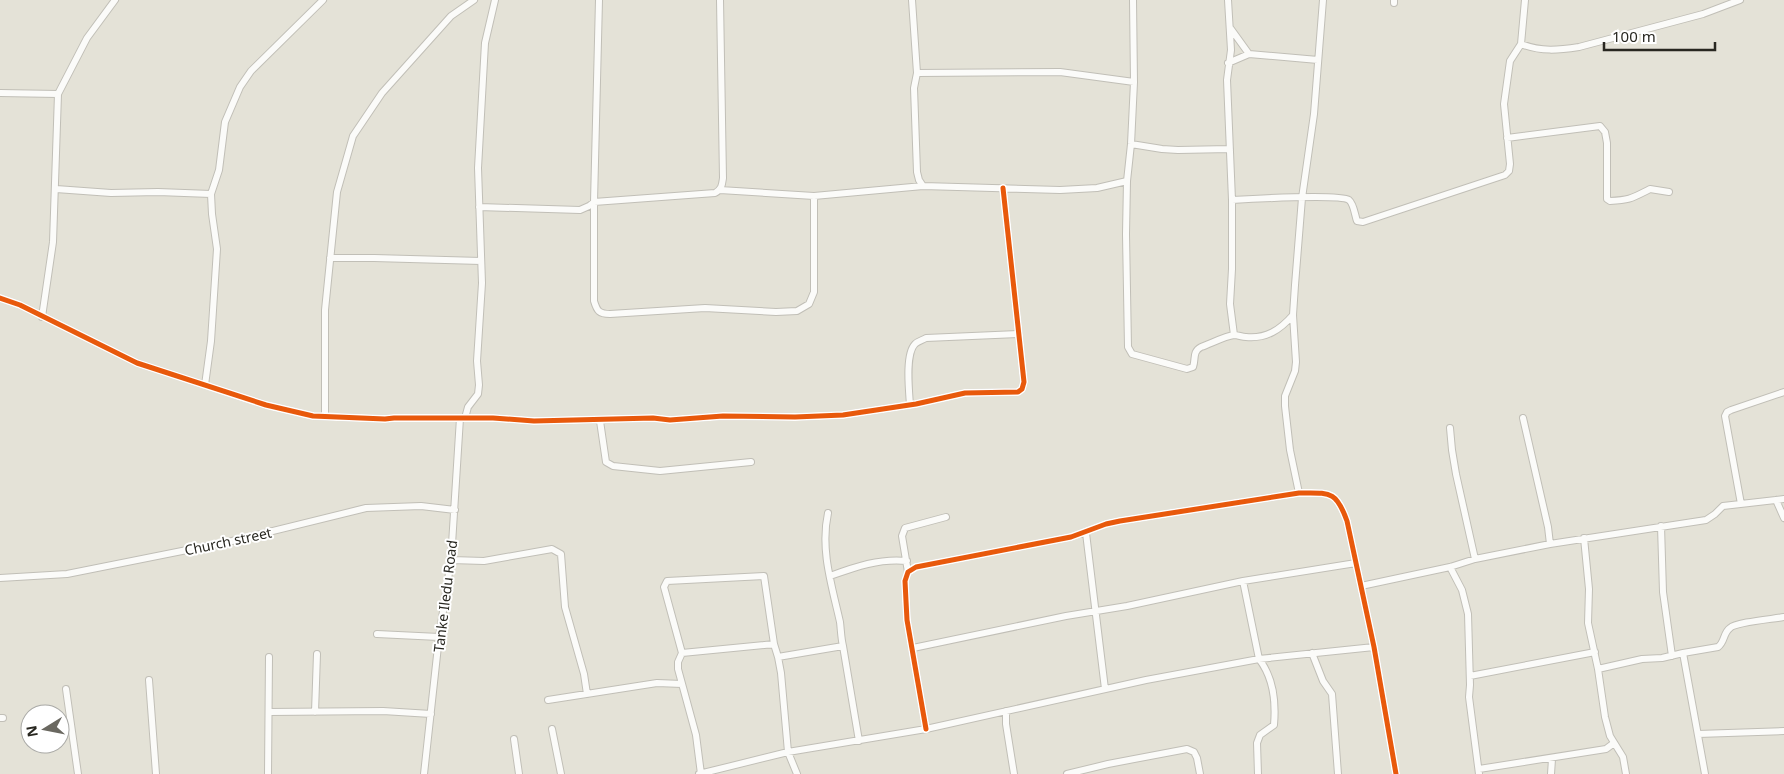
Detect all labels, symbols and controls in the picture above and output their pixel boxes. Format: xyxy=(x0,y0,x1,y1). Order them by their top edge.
scale bar xyxy=(1604,20,1715,52)
text: 100 m xyxy=(1612,26,1656,46)
street label: Church street xyxy=(183,522,273,560)
street label: Tanke Iledu Road xyxy=(429,539,461,653)
north arrow xyxy=(20,704,70,754)
text: N xyxy=(21,724,42,739)

